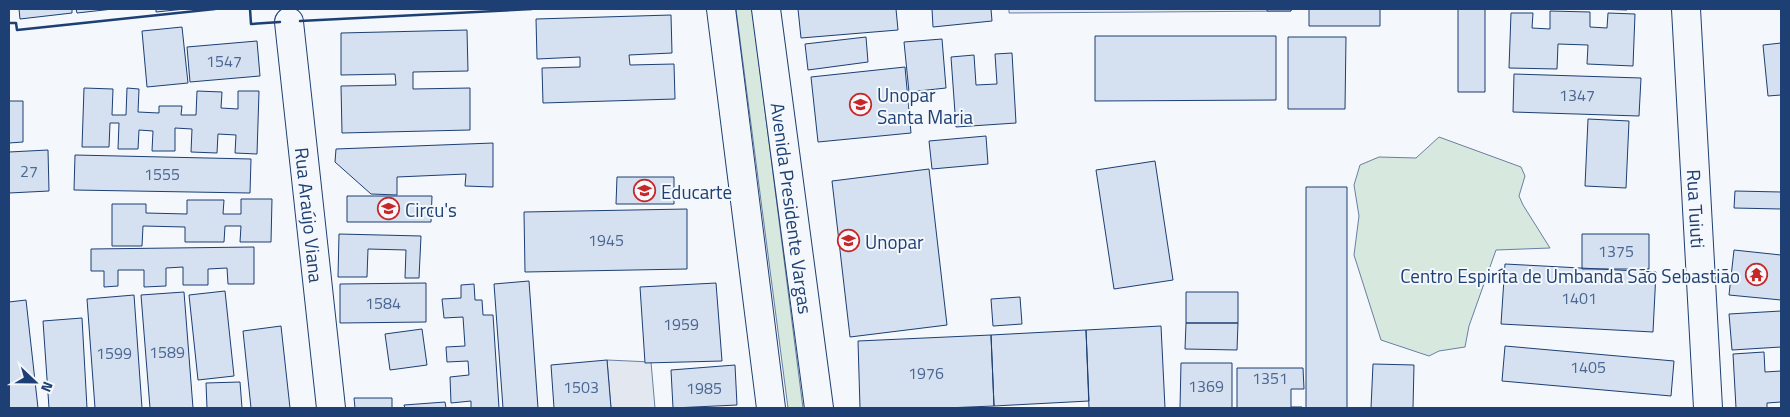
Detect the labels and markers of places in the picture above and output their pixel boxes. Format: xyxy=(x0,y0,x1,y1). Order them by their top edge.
place label: Unopar Santa Maria xyxy=(877,80,974,131)
school or university icon: Unopar Santa Maria xyxy=(849,93,873,117)
place label: Educarte xyxy=(661,177,732,206)
school or university icon: Educarte xyxy=(633,179,657,203)
place label: Circu's xyxy=(405,195,457,224)
school or university icon: Circu's xyxy=(377,197,401,221)
place label: Unopar xyxy=(865,227,924,256)
school or university icon: Unopar xyxy=(837,229,861,253)
place label: Centro Espiríta de Umbanda São Sebastião xyxy=(1400,261,1740,290)
temple icon: Centro Espiríta de Umbanda São Sebastião xyxy=(1744,263,1768,287)

